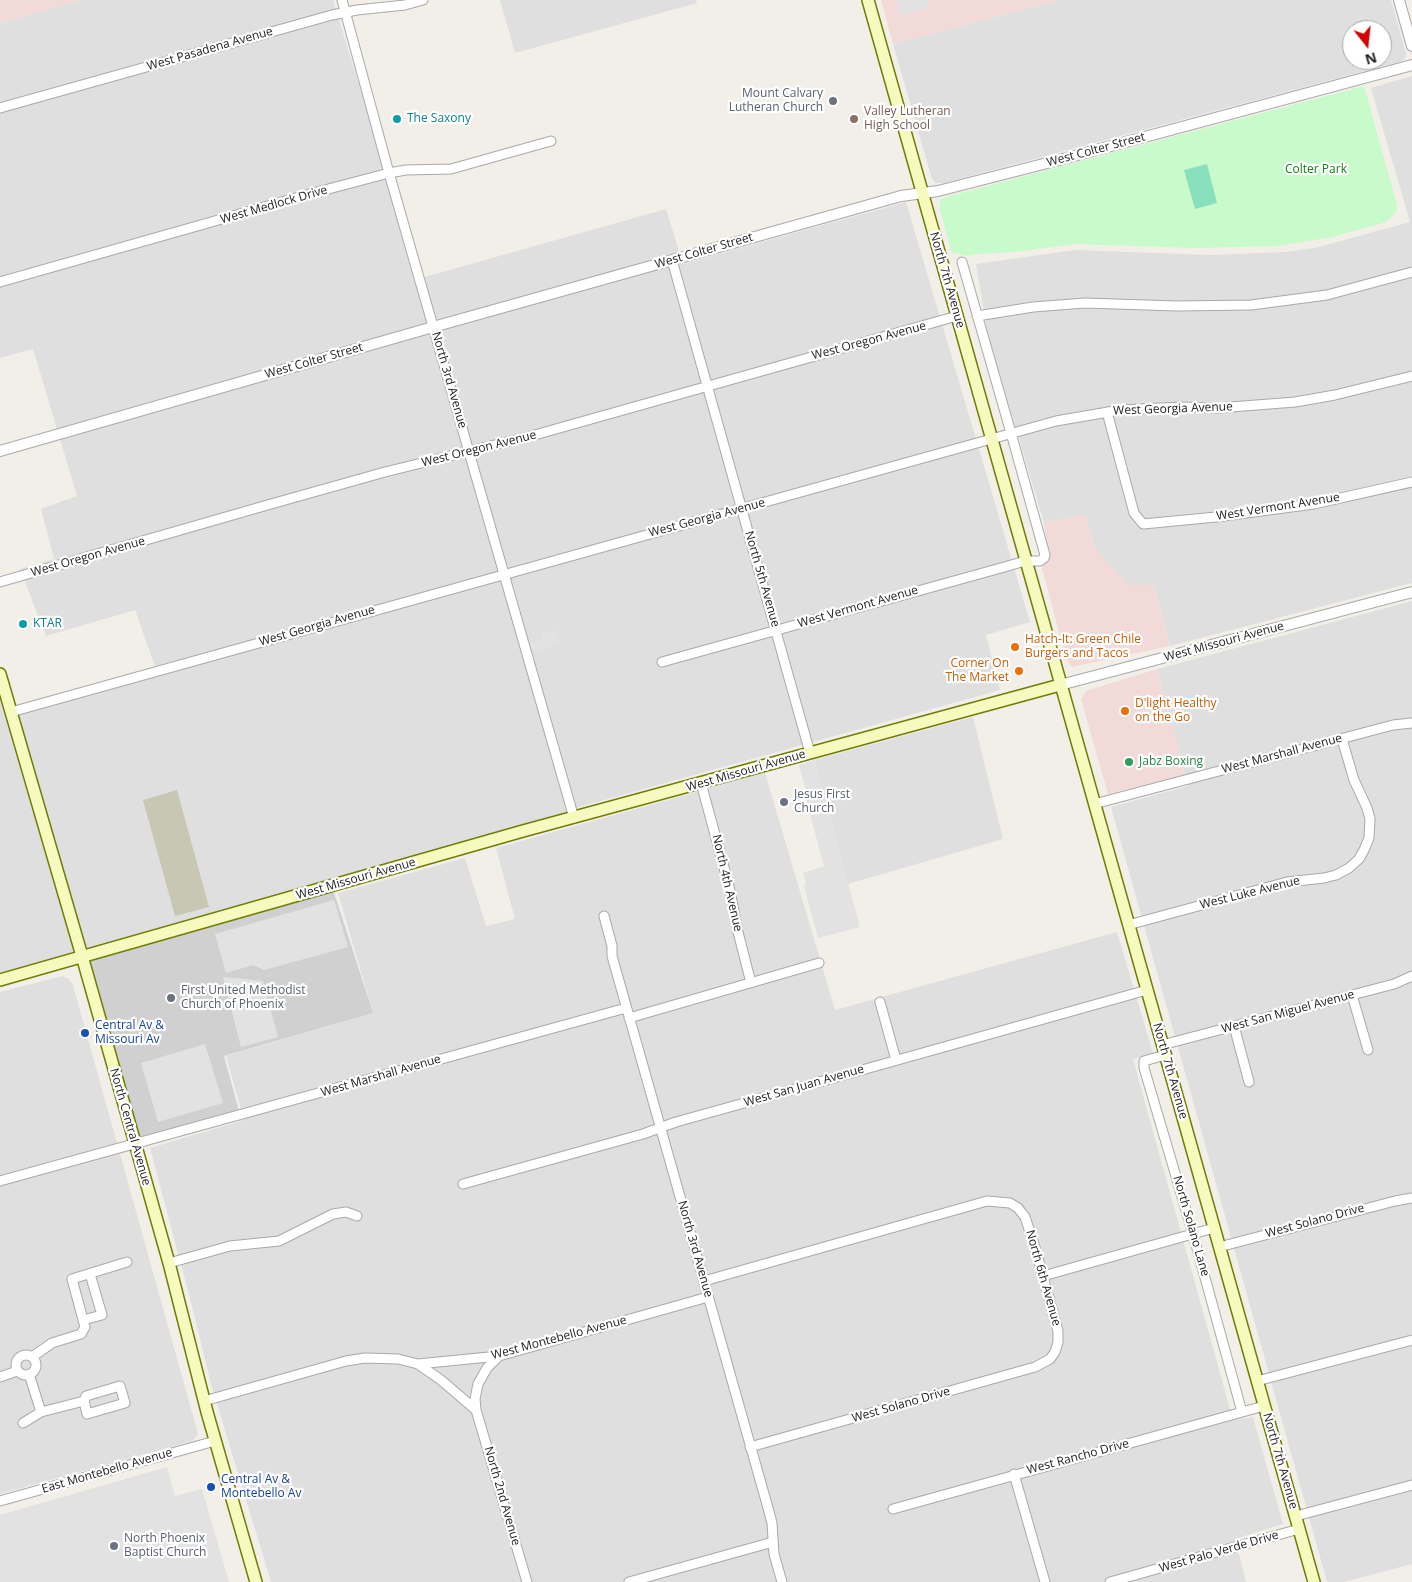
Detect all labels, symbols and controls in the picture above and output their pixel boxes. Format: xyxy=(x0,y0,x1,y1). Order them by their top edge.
north arrow xyxy=(1342,20,1392,70)
street label: West Pasadena Avenue xyxy=(145,24,275,74)
text: N xyxy=(1363,48,1379,70)
place label: Mount Calvary Lutheran Church xyxy=(729,87,823,115)
marker: Mount Calvary Lutheran Church xyxy=(827,95,839,107)
place label: Valley Lutheran High School xyxy=(864,105,951,133)
place label: The Saxony xyxy=(407,112,471,126)
marker: The Saxony xyxy=(391,113,403,125)
marker: Valley Lutheran High School xyxy=(848,113,860,125)
street label: West Colter Street xyxy=(1045,130,1147,170)
park label: Colter Park xyxy=(1285,163,1347,177)
street label: West Medlock Drive xyxy=(219,183,329,227)
street label: West Colter Street xyxy=(653,230,755,272)
street label: North 7th Avenue xyxy=(926,230,968,330)
street label: West Oregon Avenue xyxy=(810,319,928,363)
street label: North 3rd Avenue xyxy=(428,330,470,430)
street label: West Colter Street xyxy=(263,340,365,382)
street label: West Georgia Avenue xyxy=(1113,400,1233,418)
street label: West Oregon Avenue xyxy=(420,428,538,470)
street label: West Vermont Avenue xyxy=(1215,490,1341,524)
street label: West Georgia Avenue xyxy=(647,496,767,540)
street label: North 5th Avenue xyxy=(741,529,783,629)
street label: West Oregon Avenue xyxy=(29,534,147,580)
street label: West Vermont Avenue xyxy=(796,583,920,631)
street label: West Georgia Avenue xyxy=(258,603,376,649)
place label: KTAR xyxy=(33,617,62,631)
marker: KTAR xyxy=(17,618,29,630)
street label: West Missouri Avenue xyxy=(1162,619,1286,665)
place label: Hatch-It: Green Chile Burgers and Tacos xyxy=(1025,633,1141,661)
marker: Hatch-It: Green Chile Burgers and Tacos xyxy=(1009,641,1021,653)
place label: Corner On The Market xyxy=(945,657,1009,685)
marker: Corner On The Market xyxy=(1013,665,1025,677)
place label: D'light Healthy on the Go xyxy=(1135,697,1217,725)
marker: D'light Healthy on the Go xyxy=(1119,705,1131,717)
street label: West Marshall Avenue xyxy=(1220,731,1344,777)
street label: West Missouri Avenue xyxy=(685,747,807,795)
place label: Jabz Boxing xyxy=(1139,755,1203,769)
marker: Jabz Boxing xyxy=(1123,756,1135,768)
place label: Jesus First Church xyxy=(794,788,850,816)
marker: Jesus First Church xyxy=(778,796,790,808)
street label: North 4th Avenue xyxy=(709,833,745,933)
street label: West Missouri Avenue xyxy=(295,855,417,903)
street label: West Luke Avenue xyxy=(1199,874,1301,912)
place label: First United Methodist Church of Phoenix xyxy=(181,984,306,1012)
street label: West San Miguel Avenue xyxy=(1220,987,1356,1037)
marker: First United Methodist Church of Phoenix xyxy=(165,992,177,1004)
place label: Central Av & Missouri Av xyxy=(95,1019,164,1047)
street label: North 7th Avenue xyxy=(1149,1021,1191,1121)
marker: Central Av & Missouri Av xyxy=(79,1027,91,1039)
street label: West Marshall Avenue xyxy=(319,1052,443,1100)
street label: West San Juan Avenue xyxy=(742,1062,866,1110)
street label: North Central Avenue xyxy=(106,1067,154,1187)
street label: North Solano Lane xyxy=(1170,1174,1212,1278)
street label: North 3rd Avenue xyxy=(674,1199,716,1299)
street label: West Solano Drive xyxy=(1264,1201,1366,1241)
street label: North 6th Avenue xyxy=(1022,1228,1064,1328)
street label: West Montebello Avenue xyxy=(490,1313,628,1363)
street label: West Solano Drive xyxy=(850,1384,952,1426)
street label: North 7th Avenue xyxy=(1259,1411,1301,1511)
street label: West Rancho Drive xyxy=(1025,1436,1131,1478)
street label: East Montebello Avenue xyxy=(40,1445,174,1497)
street label: North 2nd Avenue xyxy=(481,1445,523,1547)
place label: Central Av & Montebello Av xyxy=(221,1473,301,1501)
marker: Central Av & Montebello Av xyxy=(205,1481,217,1493)
street label: West Palo Verde Drive xyxy=(1158,1528,1280,1576)
place label: North Phoenix Baptist Church xyxy=(124,1532,206,1560)
marker: North Phoenix Baptist Church xyxy=(108,1540,120,1552)

